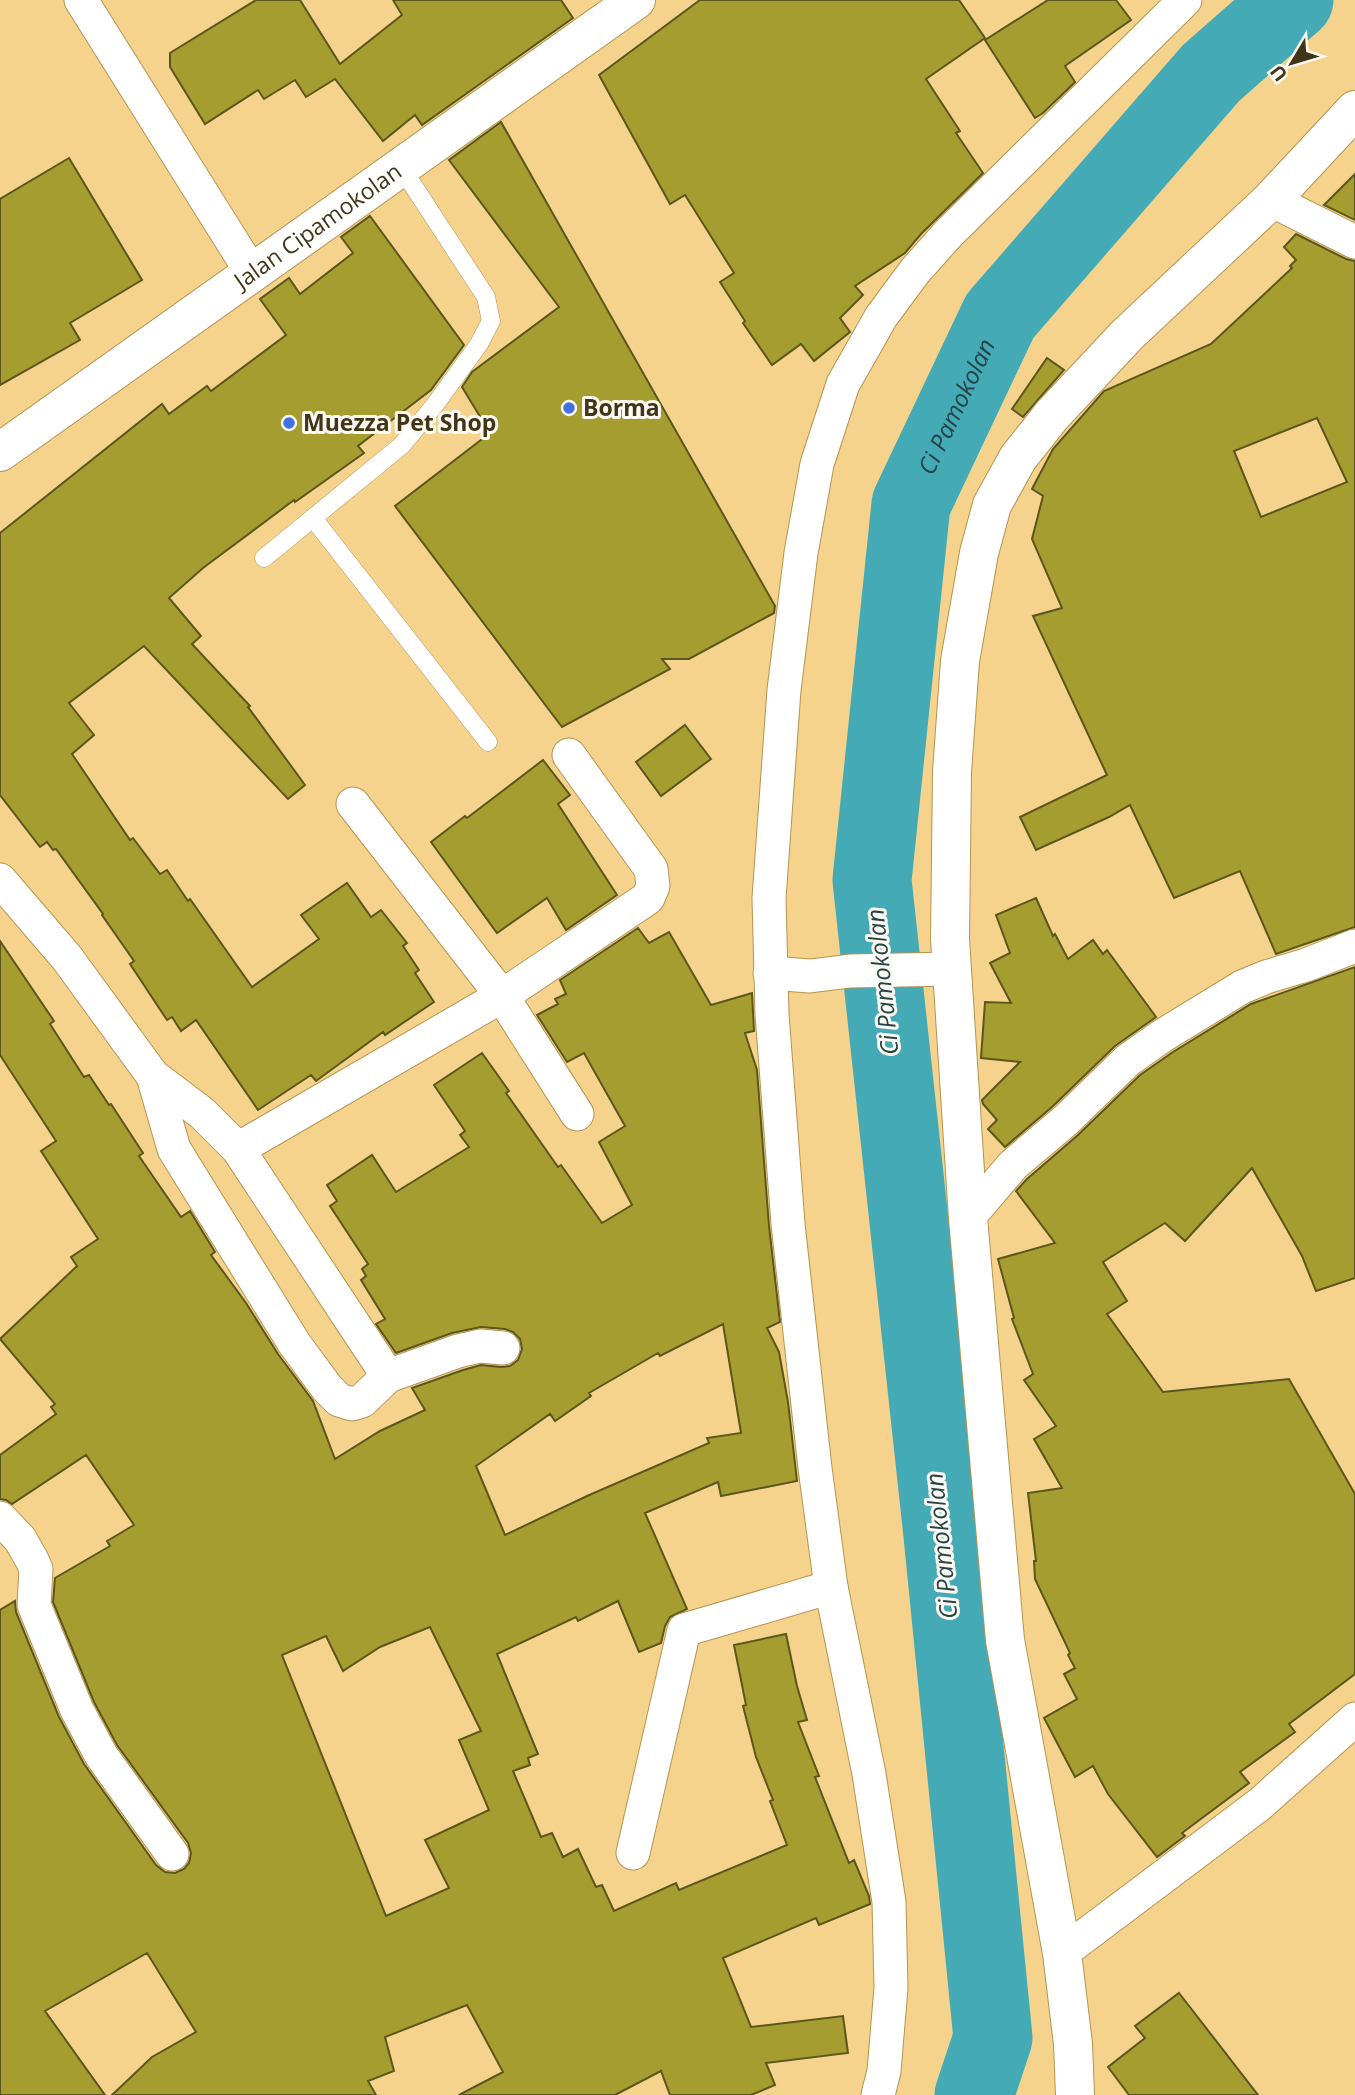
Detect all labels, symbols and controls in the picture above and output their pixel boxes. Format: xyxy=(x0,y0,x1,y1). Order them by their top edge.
north arrow xyxy=(1257,28,1327,98)
text: U xyxy=(1264,60,1293,87)
street label: Jalan Cipamokolan xyxy=(225,155,408,297)
water label: Ci Pamokolan xyxy=(909,333,1002,479)
place label: Borma xyxy=(583,391,660,423)
marker: Borma xyxy=(561,400,577,416)
place label: Muezza Pet Shop xyxy=(303,406,496,438)
marker: Muezza Pet Shop xyxy=(281,415,297,431)
water label: Ci Pamokolan xyxy=(857,907,906,1057)
water label: Ci Pamokolan xyxy=(916,1471,965,1621)

